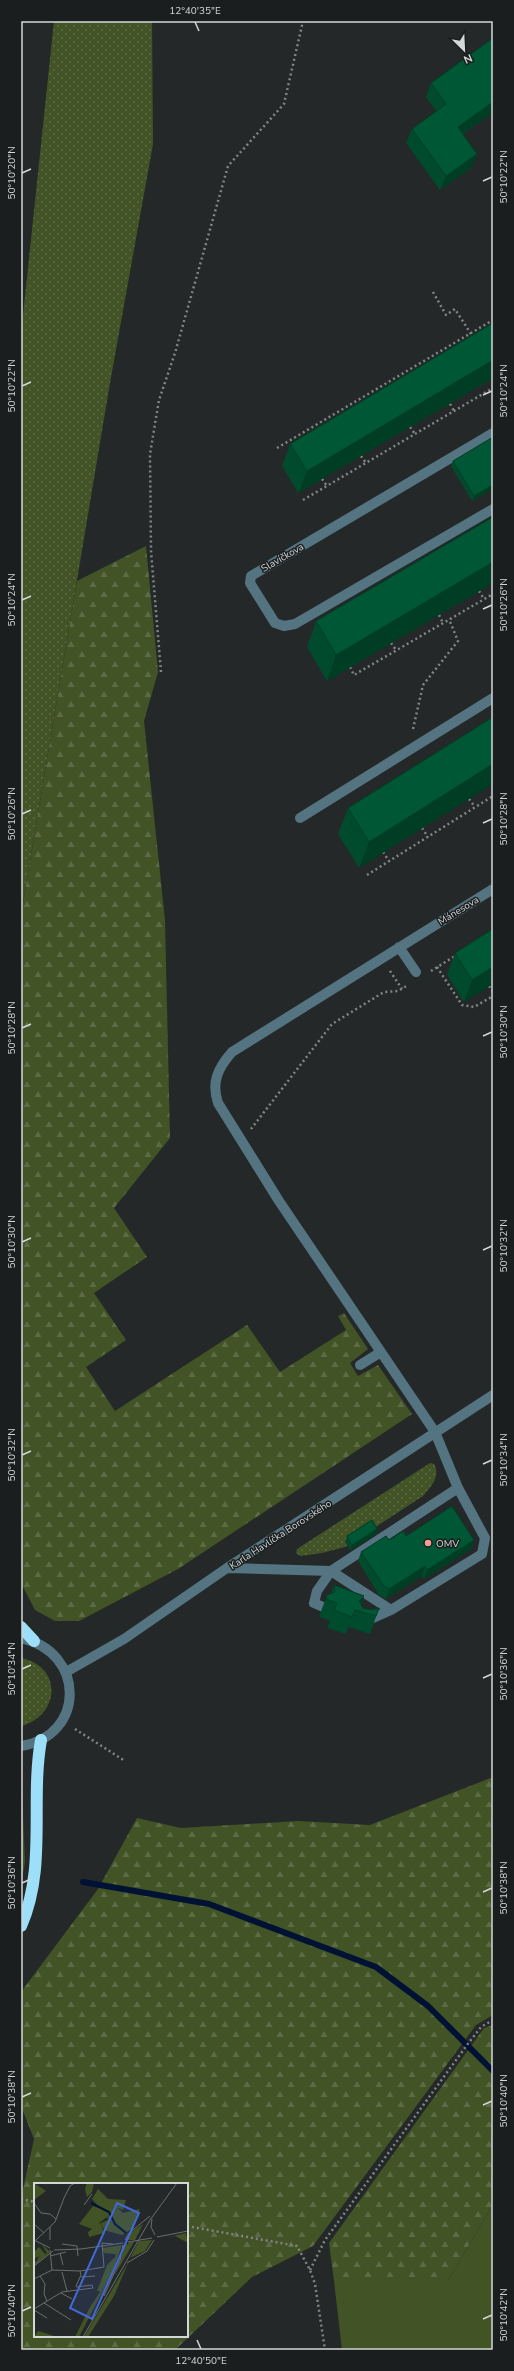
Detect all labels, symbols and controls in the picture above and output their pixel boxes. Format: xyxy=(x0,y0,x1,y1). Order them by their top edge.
text: 12°40'35"E xyxy=(169,4,221,18)
north arrow xyxy=(444,30,484,70)
text: N xyxy=(461,50,475,67)
text: 50°10'20"N xyxy=(5,146,19,200)
text: 50°10'22"N xyxy=(497,150,511,204)
text: 50°10'22"N xyxy=(5,359,19,413)
text: 50°10'24"N xyxy=(497,364,511,418)
street label: Slavíčkova xyxy=(259,540,306,576)
text: 50°10'24"N xyxy=(5,573,19,627)
text: 50°10'26"N xyxy=(497,578,511,632)
text: 50°10'26"N xyxy=(5,787,19,841)
text: 50°10'28"N xyxy=(497,792,511,846)
street label: Mánesova xyxy=(436,893,482,929)
text: 50°10'28"N xyxy=(5,1001,19,1055)
text: 50°10'30"N xyxy=(497,1005,511,1059)
text: 50°10'30"N xyxy=(5,1215,19,1269)
text: 50°10'32"N xyxy=(497,1219,511,1273)
text: 50°10'32"N xyxy=(5,1428,19,1482)
text: 50°10'34"N xyxy=(497,1433,511,1487)
street label: Karla Havlíčka Borovského xyxy=(227,1496,335,1573)
place label: OMV xyxy=(436,1537,459,1551)
marker: OMV xyxy=(423,1538,433,1548)
text: 50°10'34"N xyxy=(5,1642,19,1696)
text: 50°10'36"N xyxy=(497,1647,511,1701)
text: 50°10'36"N xyxy=(5,1856,19,1910)
text: 50°10'38"N xyxy=(497,1861,511,1915)
text: 50°10'38"N xyxy=(5,2070,19,2124)
text: 50°10'40"N xyxy=(497,2074,511,2128)
inset map xyxy=(34,2183,188,2337)
text: 50°10'40"N xyxy=(5,2284,19,2338)
text: 50°10'42"N xyxy=(497,2288,511,2342)
text: 12°40'50"E xyxy=(175,2354,227,2368)

